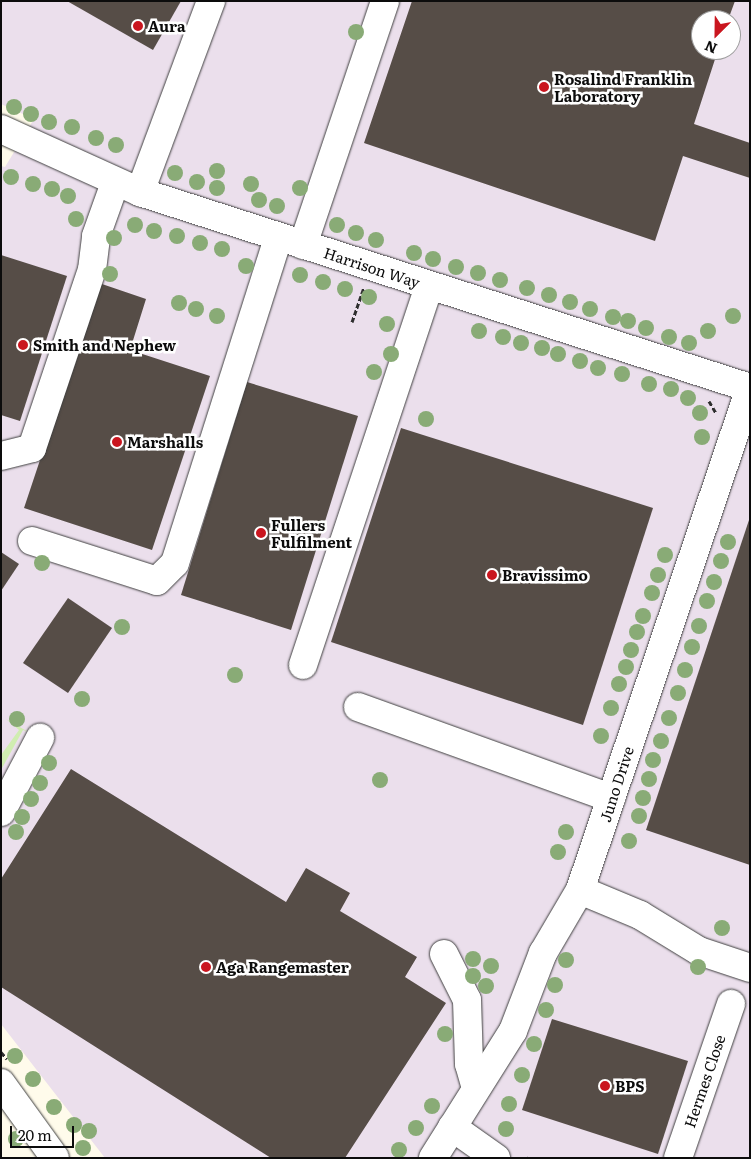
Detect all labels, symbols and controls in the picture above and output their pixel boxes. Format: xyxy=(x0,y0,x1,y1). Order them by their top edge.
north arrow xyxy=(691,10,741,60)
place label: Aura xyxy=(148,17,186,35)
marker: Aura xyxy=(132,20,144,32)
text: N xyxy=(701,36,720,59)
place label: Rosalind Franklin Laboratory xyxy=(554,69,692,104)
marker: Rosalind Franklin Laboratory xyxy=(538,81,550,93)
street label: Harrison Way xyxy=(322,243,422,291)
place label: Smith and Nephew xyxy=(33,336,176,354)
marker: Smith and Nephew xyxy=(17,339,29,351)
place label: Marshalls xyxy=(127,433,203,451)
marker: Marshalls xyxy=(111,436,123,448)
place label: Fullers Fulfilment xyxy=(271,515,352,550)
marker: Fullers Fulfilment xyxy=(255,527,267,539)
place label: Bravissimo xyxy=(502,566,588,584)
marker: Bravissimo xyxy=(486,569,498,581)
street label: Juno Drive xyxy=(595,744,637,824)
place label: Aga Rangemaster xyxy=(216,958,349,976)
marker: Aga Rangemaster xyxy=(200,961,212,973)
street label: Hermes Close xyxy=(680,1032,728,1130)
place label: BPS xyxy=(615,1077,644,1095)
marker: BPS xyxy=(599,1080,611,1092)
scale bar xyxy=(12,1116,76,1148)
text: 20 m xyxy=(18,1123,52,1146)

